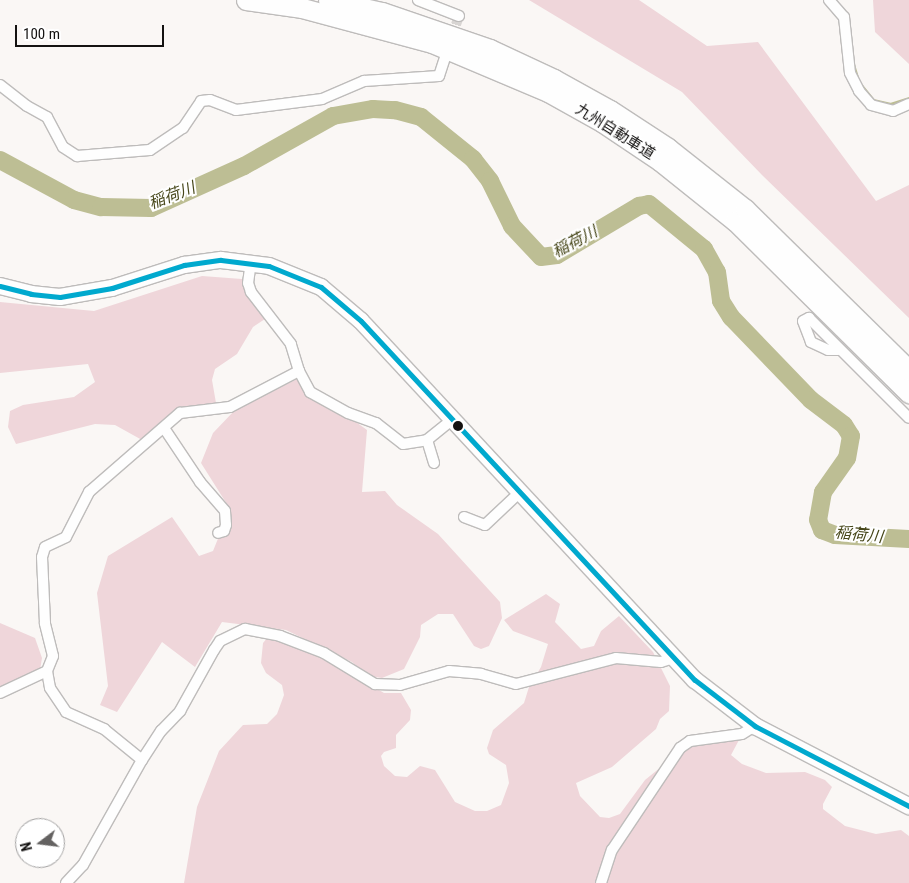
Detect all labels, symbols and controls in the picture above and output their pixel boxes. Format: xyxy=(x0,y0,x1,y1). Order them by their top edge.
scale bar xyxy=(18,15,166,47)
text: 100 m xyxy=(23,25,60,43)
street label: 九州自動車道 xyxy=(572,101,658,163)
water label: 稲荷川 xyxy=(146,178,198,214)
water label: 稲荷川 xyxy=(549,222,601,262)
unlabelled marker xyxy=(453,421,463,431)
water label: 稲荷川 xyxy=(834,523,884,547)
north arrow xyxy=(15,818,65,868)
text: N xyxy=(18,840,35,853)

